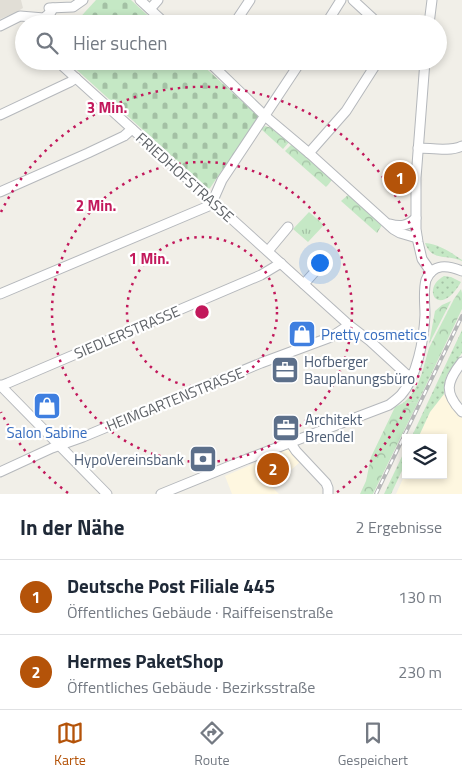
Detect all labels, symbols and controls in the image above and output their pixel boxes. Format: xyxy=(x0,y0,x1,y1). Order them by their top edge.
search box xyxy=(15,15,447,70)
text: Hier suchen xyxy=(73,28,168,57)
icon: search xyxy=(33,29,61,57)
text: 3 Min. xyxy=(87,96,127,119)
street label: FRIEDHOFSTRASSE xyxy=(131,127,239,227)
pin: 1 xyxy=(384,159,416,197)
text: 2 Min. xyxy=(76,194,116,217)
text: 1 Min. xyxy=(129,247,169,270)
your location xyxy=(307,250,333,276)
street label: SIEDLERSTRASSE xyxy=(70,299,184,365)
centre of rings xyxy=(193,303,211,321)
shop icon: Pretty cosmetics xyxy=(287,319,317,349)
place label: Pretty cosmetics xyxy=(321,323,427,346)
place label: Hofberger Bauplanungsbüro xyxy=(304,350,415,390)
office icon: Hofberger Bauplanungsbüro xyxy=(270,355,300,385)
street label: HEIMGARTENSTRASSE xyxy=(103,361,247,437)
shop icon: Salon Sabine xyxy=(32,391,62,421)
place label: Architekt Brendel xyxy=(305,408,363,448)
office icon: Architekt Brendel xyxy=(271,413,301,443)
place label: Salon Sabine xyxy=(7,421,87,444)
map controls xyxy=(402,434,447,479)
button: layers xyxy=(402,434,447,479)
bank icon: HypoVereinsbank xyxy=(188,444,218,474)
place label: HypoVereinsbank xyxy=(74,448,184,471)
pin: 2 xyxy=(257,450,289,488)
text: In der Nähe xyxy=(20,511,125,543)
text: 2 Ergebnisse xyxy=(355,515,442,539)
text: Deutsche Post Filiale 445 xyxy=(67,571,275,600)
text: 1 xyxy=(32,585,40,609)
text: 130 m xyxy=(398,585,442,609)
text: Öffentliches Gebäude · Raiffeisenstraße xyxy=(67,600,333,624)
text: Hermes PaketShop xyxy=(67,646,224,675)
text: 2 xyxy=(32,660,40,684)
text: 230 m xyxy=(398,660,442,684)
text: Öffentliches Gebäude · Bezirksstraße xyxy=(67,675,315,699)
tab: Karte xyxy=(54,719,86,770)
tab: Route xyxy=(194,719,229,770)
tab: Gespeichert xyxy=(338,719,408,770)

